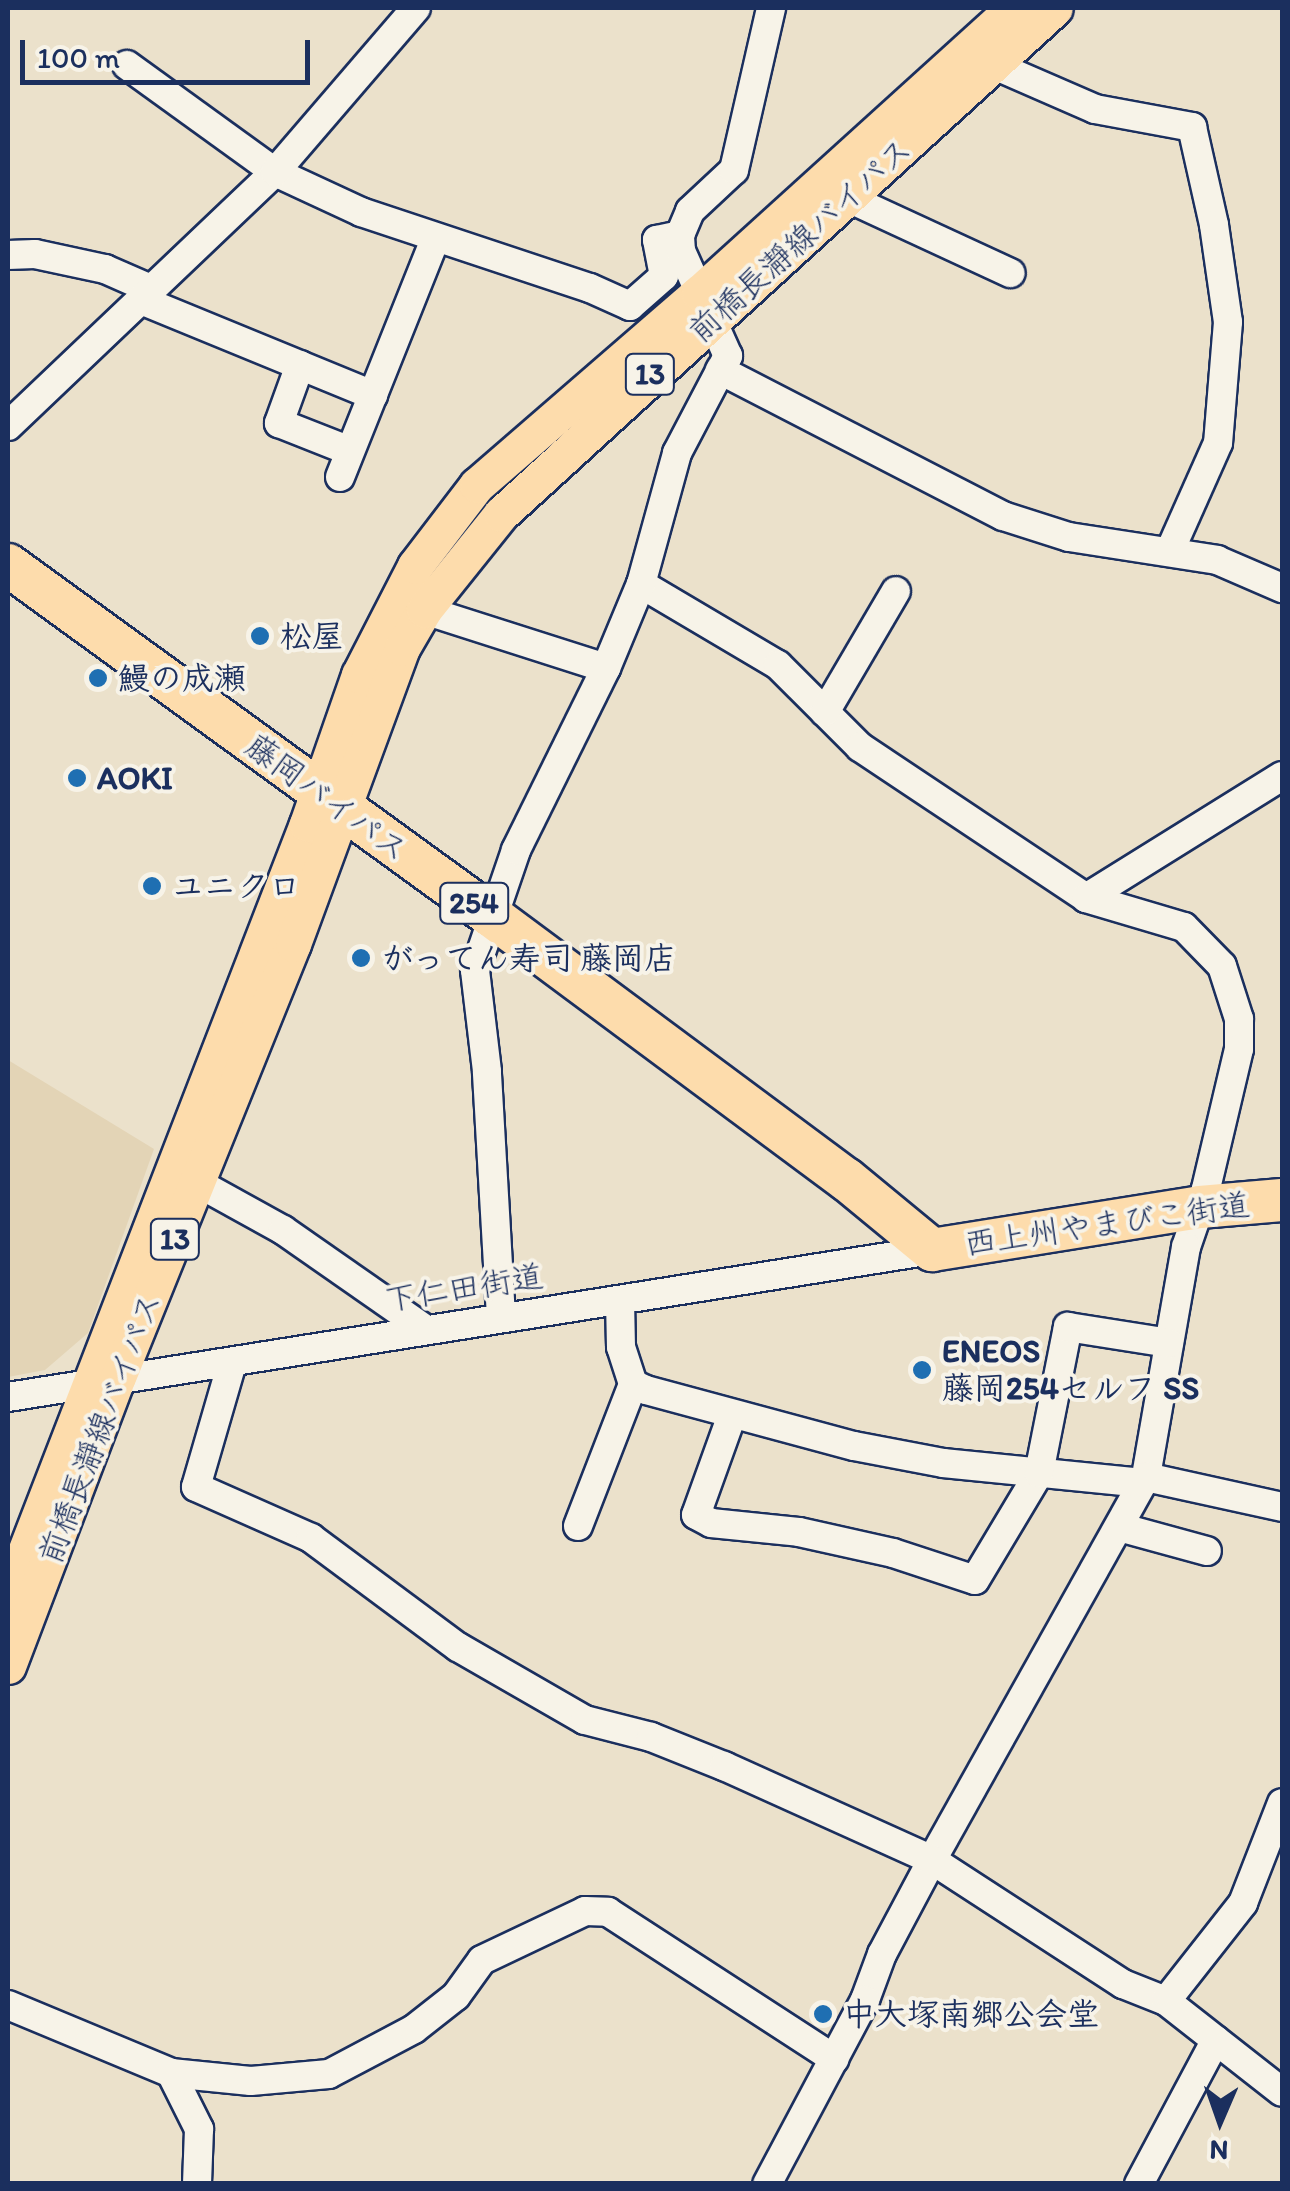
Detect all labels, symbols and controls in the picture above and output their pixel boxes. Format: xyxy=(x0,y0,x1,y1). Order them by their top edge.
scale bar xyxy=(25,20,315,82)
text: 100 m xyxy=(37,39,120,76)
street label: 前橋長瀞線バイパス xyxy=(680,129,920,351)
road number: 13 xyxy=(622,349,678,399)
place label: 松屋 xyxy=(280,617,344,655)
marker: 松屋 xyxy=(249,625,271,647)
place label: 鰻の成瀬 xyxy=(118,659,246,697)
marker: 鰻の成瀬 xyxy=(87,667,109,689)
street label: 藤岡バイパス xyxy=(238,726,416,870)
place label: AOKI xyxy=(97,759,173,797)
marker: AOKI xyxy=(66,767,88,789)
place label: ユニクロ xyxy=(172,867,300,905)
marker: ユニクロ xyxy=(141,875,163,897)
road number: 254 xyxy=(439,878,509,928)
place label: がってん寿司 藤岡店 xyxy=(381,939,676,977)
marker: がってん寿司 藤岡店 xyxy=(350,947,372,969)
street label: 西上州やまびこ街道 xyxy=(962,1185,1252,1263)
road number: 13 xyxy=(148,1214,202,1264)
street label: 下仁田街道 xyxy=(382,1257,546,1319)
street label: 前橋長瀞線バイパス xyxy=(30,1287,170,1569)
place label: ENEOS 藤岡254セルフ SS xyxy=(942,1333,1198,1408)
marker: ENEOS 藤岡254セルフ SS xyxy=(911,1359,933,1381)
place label: 中大塚南郷公会堂 xyxy=(843,1995,1099,2033)
marker: 中大塚南郷公会堂 xyxy=(812,2003,834,2025)
north arrow xyxy=(1170,2071,1270,2171)
text: N xyxy=(1209,2134,1229,2168)

